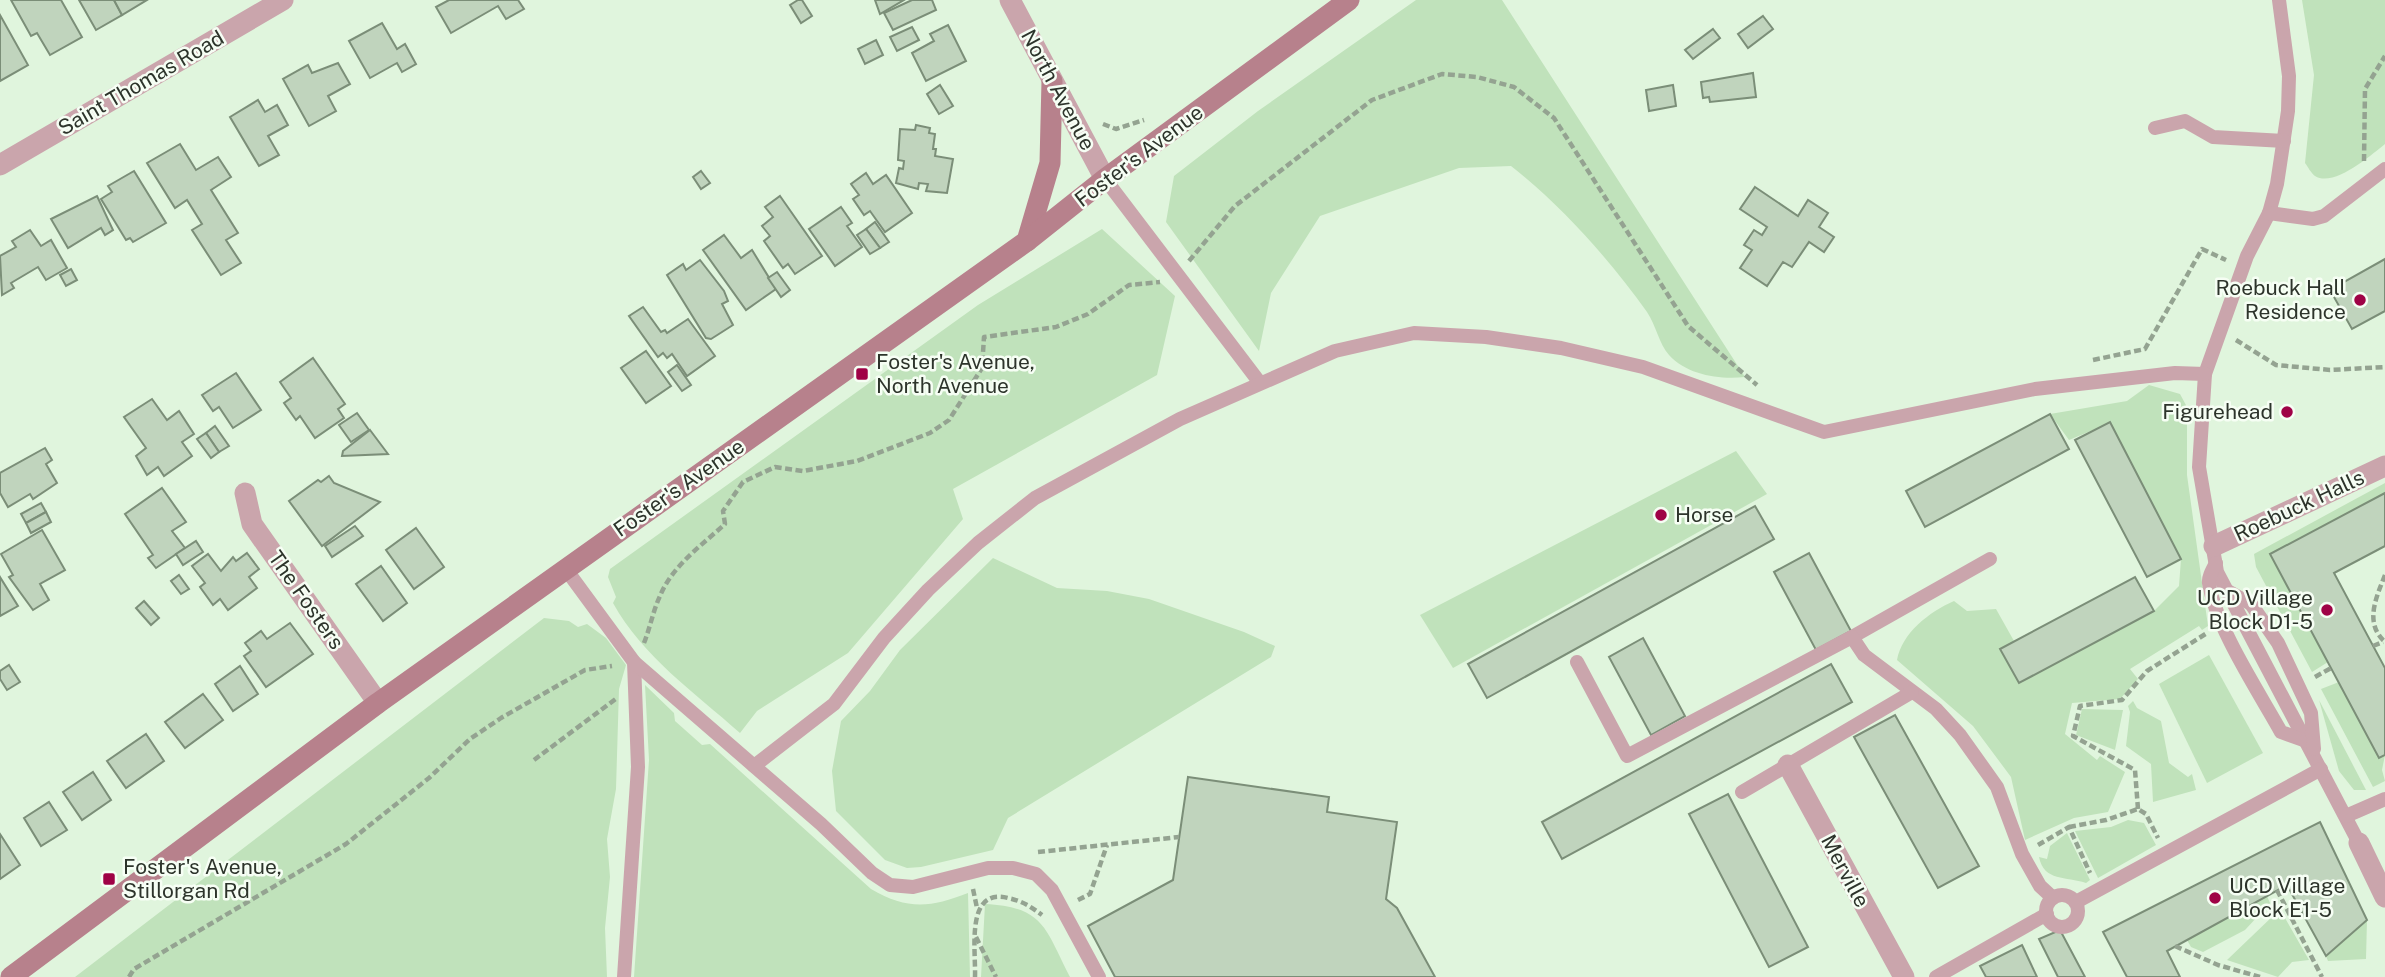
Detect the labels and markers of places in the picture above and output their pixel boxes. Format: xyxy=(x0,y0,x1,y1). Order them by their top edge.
place label: Roebuck Hall Residence xyxy=(2215,275,2346,324)
marker: Roebuck Hall Residence xyxy=(2352,292,2368,308)
place label: Foster's Avenue, North Avenue xyxy=(876,349,1035,398)
marker: Foster's Avenue, North Avenue xyxy=(854,366,870,382)
place label: Figurehead xyxy=(2162,399,2273,424)
marker: Figurehead xyxy=(2279,404,2295,420)
place label: Horse xyxy=(1675,502,1733,527)
marker: Horse xyxy=(1653,507,1669,523)
place label: UCD Village Block D1-5 xyxy=(2197,585,2313,634)
marker: UCD Village Block D1-5 xyxy=(2319,602,2335,618)
place label: Foster's Avenue, Stillorgan Rd xyxy=(123,854,282,903)
marker: Foster's Avenue, Stillorgan Rd xyxy=(101,871,117,887)
place label: UCD Village Block E1-5 xyxy=(2229,873,2345,922)
marker: UCD Village Block E1-5 xyxy=(2207,890,2223,906)

